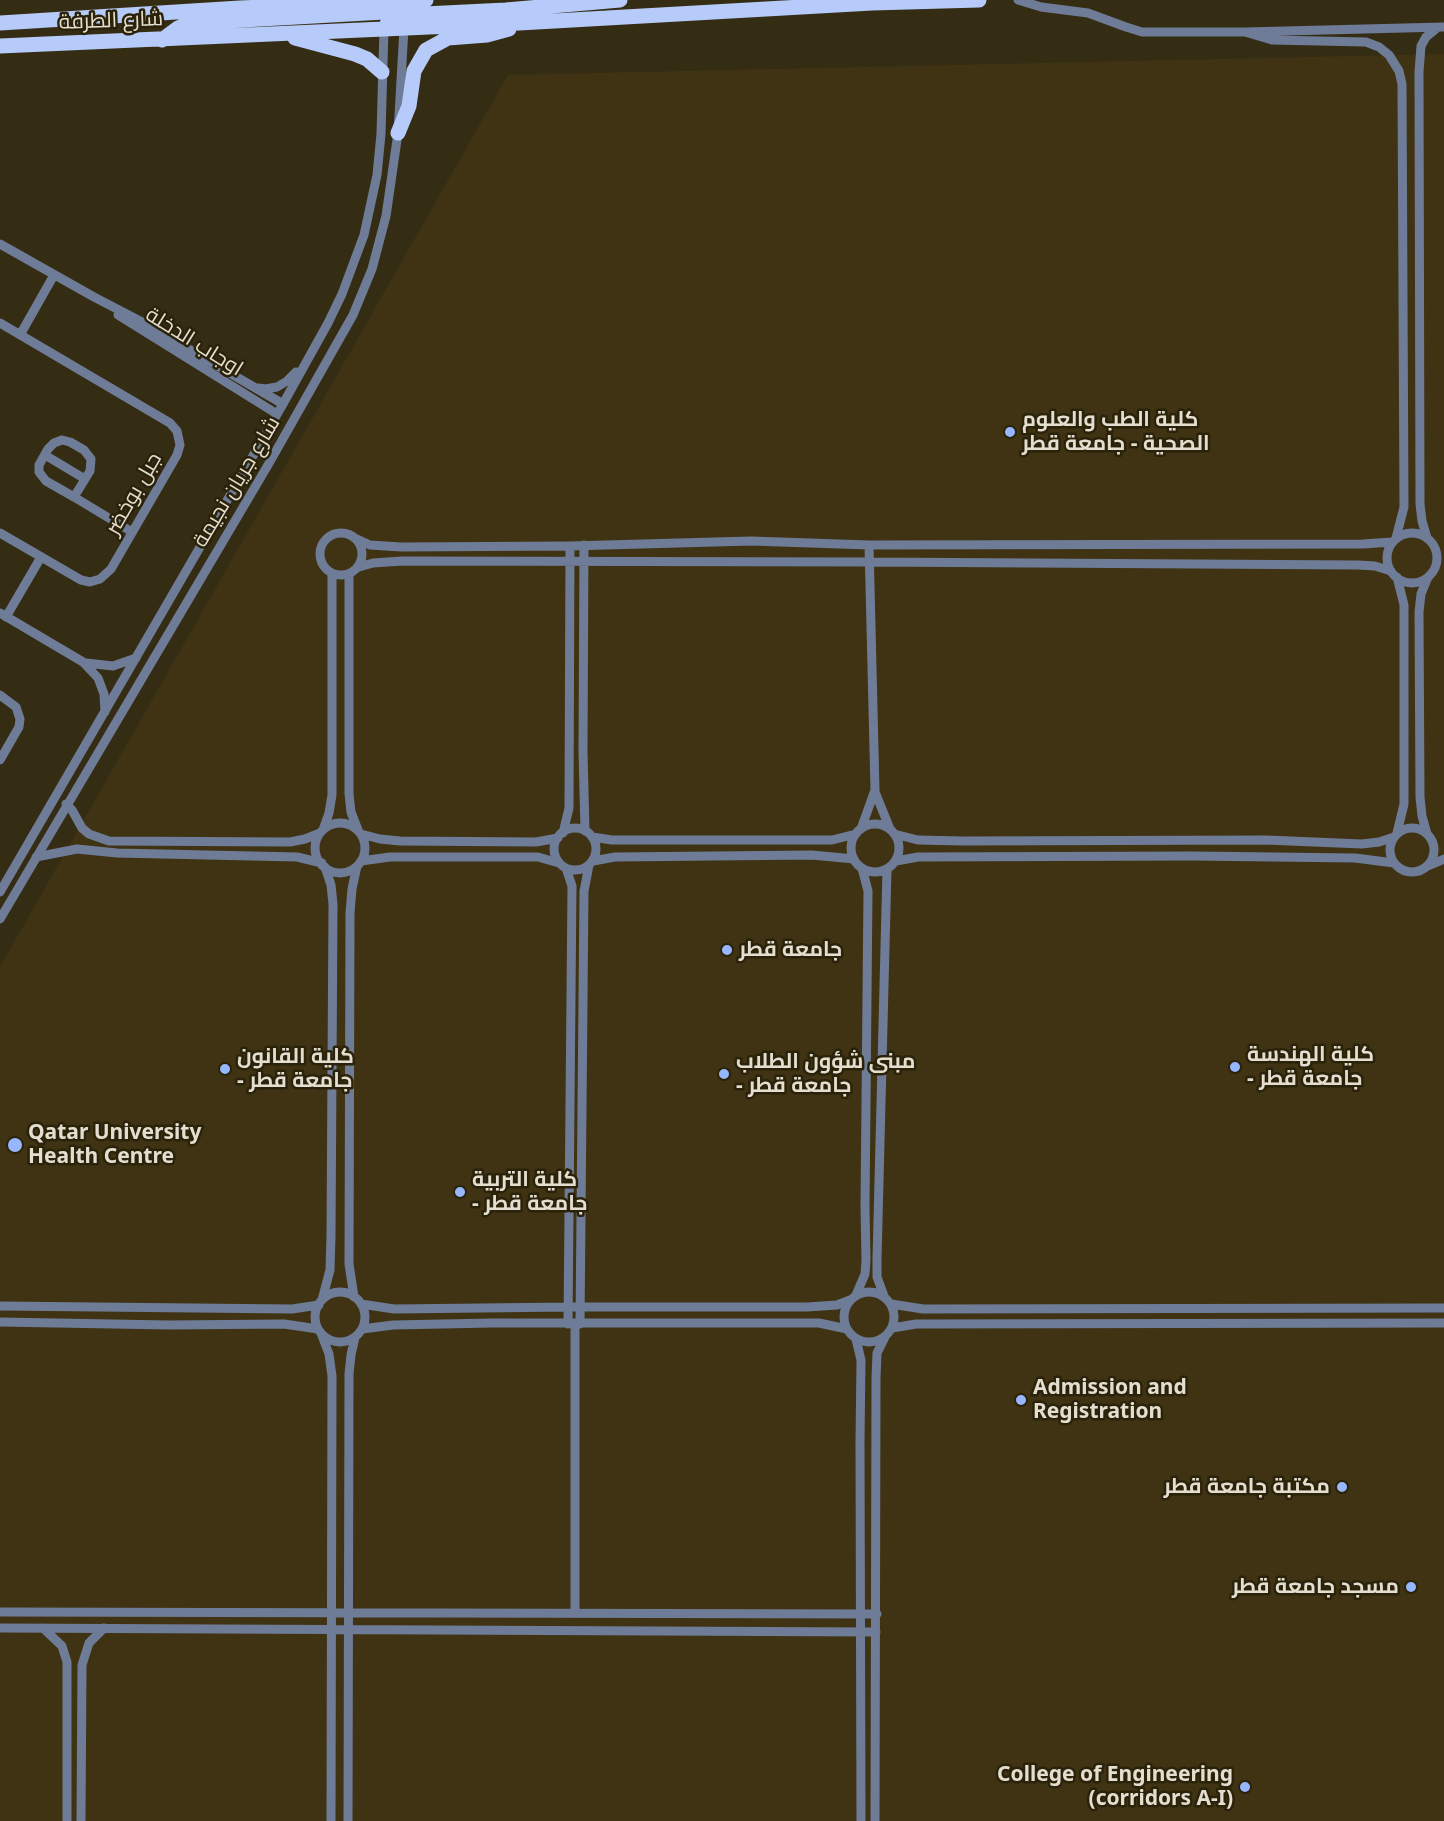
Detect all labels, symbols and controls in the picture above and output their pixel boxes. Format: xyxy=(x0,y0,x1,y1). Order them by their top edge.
street label: شارع الطرفة xyxy=(58,7,164,35)
street label: اوجاب الدخلة xyxy=(141,302,247,382)
place label: كلية الطب والعلوم الصحية - جامعة قطر xyxy=(1022,407,1209,457)
street label: شارع جريان نجيمة xyxy=(188,412,286,552)
marker: كلية الطب والعلوم الصحية - جامعة قطر xyxy=(1003,425,1017,439)
street label: جبل بوخضر xyxy=(100,448,168,540)
place label: جامعة قطر xyxy=(739,937,842,963)
marker: جامعة قطر xyxy=(720,943,734,957)
place label: كلية الهندسة - جامعة قطر xyxy=(1247,1042,1374,1092)
place label: كلية القانون - جامعة قطر xyxy=(237,1044,354,1094)
place label: مبنى شؤون الطلاب - جامعة قطر xyxy=(736,1049,915,1099)
marker: كلية الهندسة - جامعة قطر xyxy=(1228,1060,1242,1074)
marker: كلية القانون - جامعة قطر xyxy=(218,1062,232,1076)
marker: مبنى شؤون الطلاب - جامعة قطر xyxy=(717,1067,731,1081)
place label: Qatar University Health Centre xyxy=(28,1120,201,1170)
marker: Qatar University Health Centre xyxy=(6,1136,24,1154)
place label: كلية التربية - جامعة قطر xyxy=(472,1167,587,1217)
marker: كلية التربية - جامعة قطر xyxy=(453,1185,467,1199)
place label: Admission and Registration xyxy=(1033,1375,1187,1425)
marker: Admission and Registration xyxy=(1014,1393,1028,1407)
place label: مكتبة جامعة قطر xyxy=(1164,1474,1330,1500)
marker: مكتبة جامعة قطر xyxy=(1335,1480,1349,1494)
place label: مسجد جامعة قطر xyxy=(1232,1574,1399,1600)
marker: مسجد جامعة قطر xyxy=(1404,1580,1418,1594)
place label: College of Engineering (corridors A-I) xyxy=(997,1762,1233,1812)
marker: College of Engineering (corridors A-I) xyxy=(1238,1780,1252,1794)

